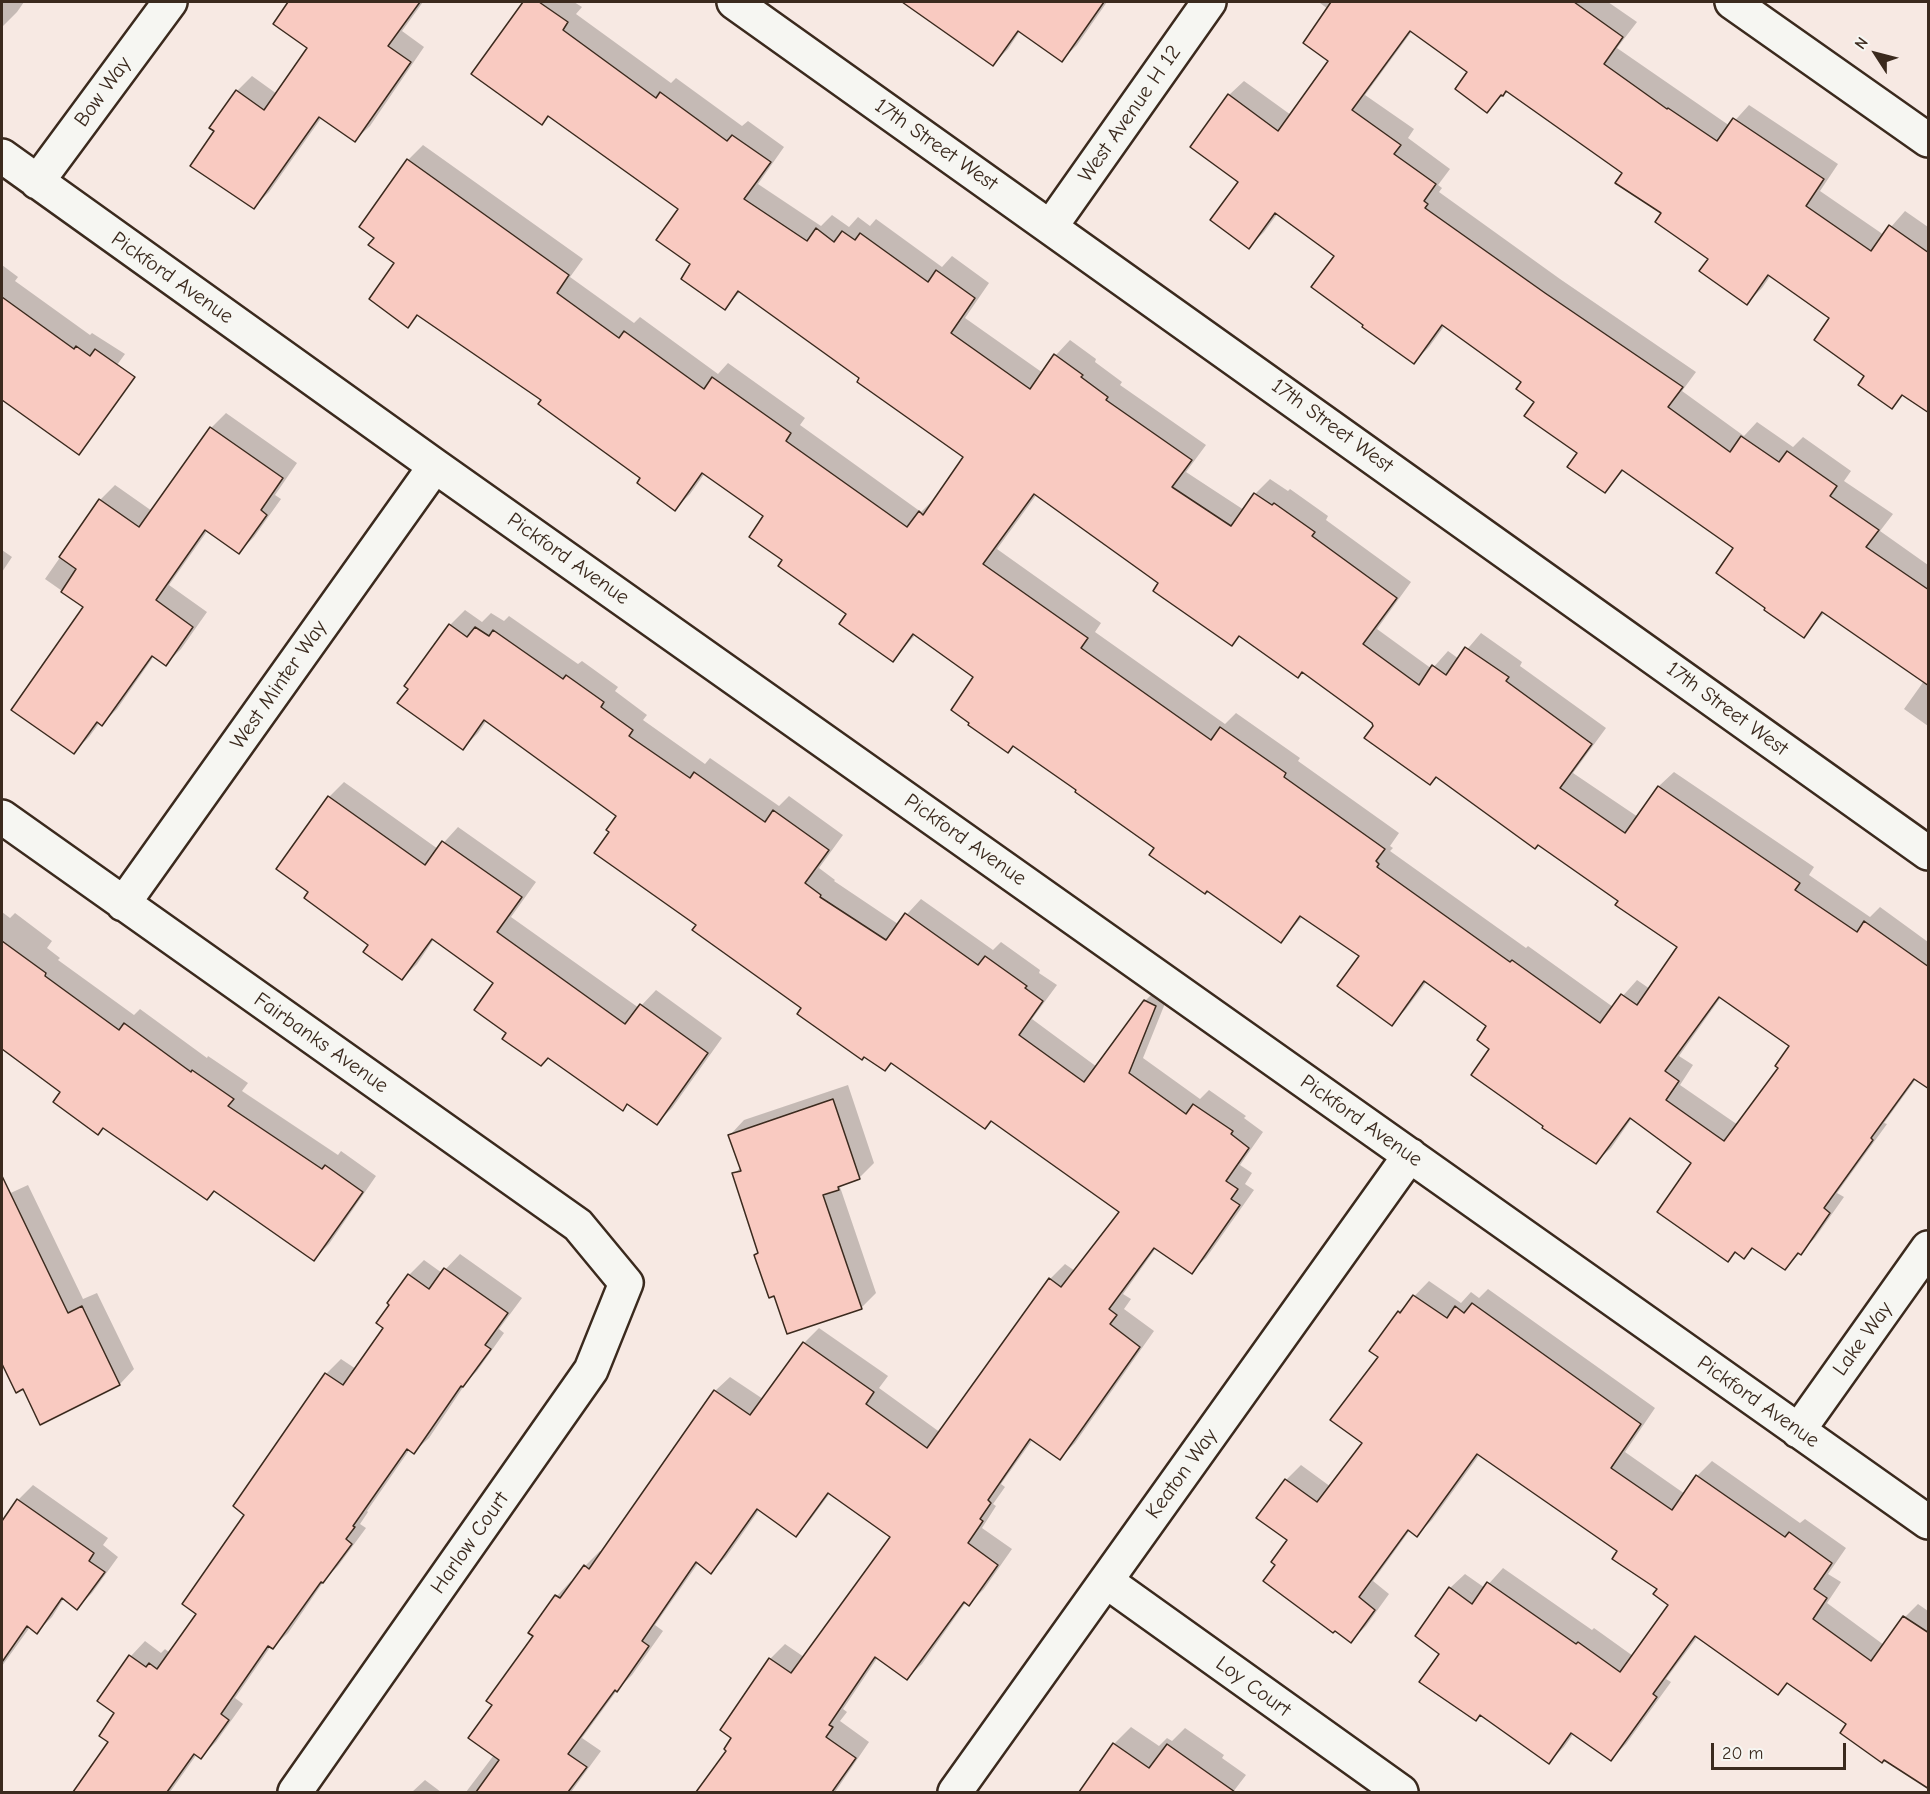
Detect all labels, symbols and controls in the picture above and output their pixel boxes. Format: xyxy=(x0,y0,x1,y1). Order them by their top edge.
north arrow xyxy=(1846,24,1906,84)
text: N xyxy=(1851,34,1872,53)
street label: West Avenue H 12 xyxy=(1073,41,1187,187)
street label: Bow Way xyxy=(69,52,137,132)
street label: 17th Street West xyxy=(870,93,1002,197)
street label: Pickford Avenue xyxy=(106,227,238,329)
street label: 17th Street West xyxy=(1266,373,1398,479)
street label: Pickford Avenue xyxy=(502,508,634,610)
street label: West Minter Way xyxy=(225,616,333,754)
street label: 17th Street West xyxy=(1661,656,1793,762)
street label: Pickford Avenue xyxy=(899,789,1031,891)
street label: Fairbanks Avenue xyxy=(249,987,393,1099)
street label: Pickford Avenue xyxy=(1295,1070,1427,1172)
street label: Lake Way xyxy=(1828,1297,1898,1381)
street label: Pickford Avenue xyxy=(1692,1351,1824,1453)
street label: Keaton Way xyxy=(1141,1424,1223,1524)
street label: Harlow Court xyxy=(426,1487,514,1599)
street label: Loy Court xyxy=(1211,1651,1295,1723)
scale bar xyxy=(1714,1731,1849,1769)
text: 20 m xyxy=(1722,1743,1763,1764)

